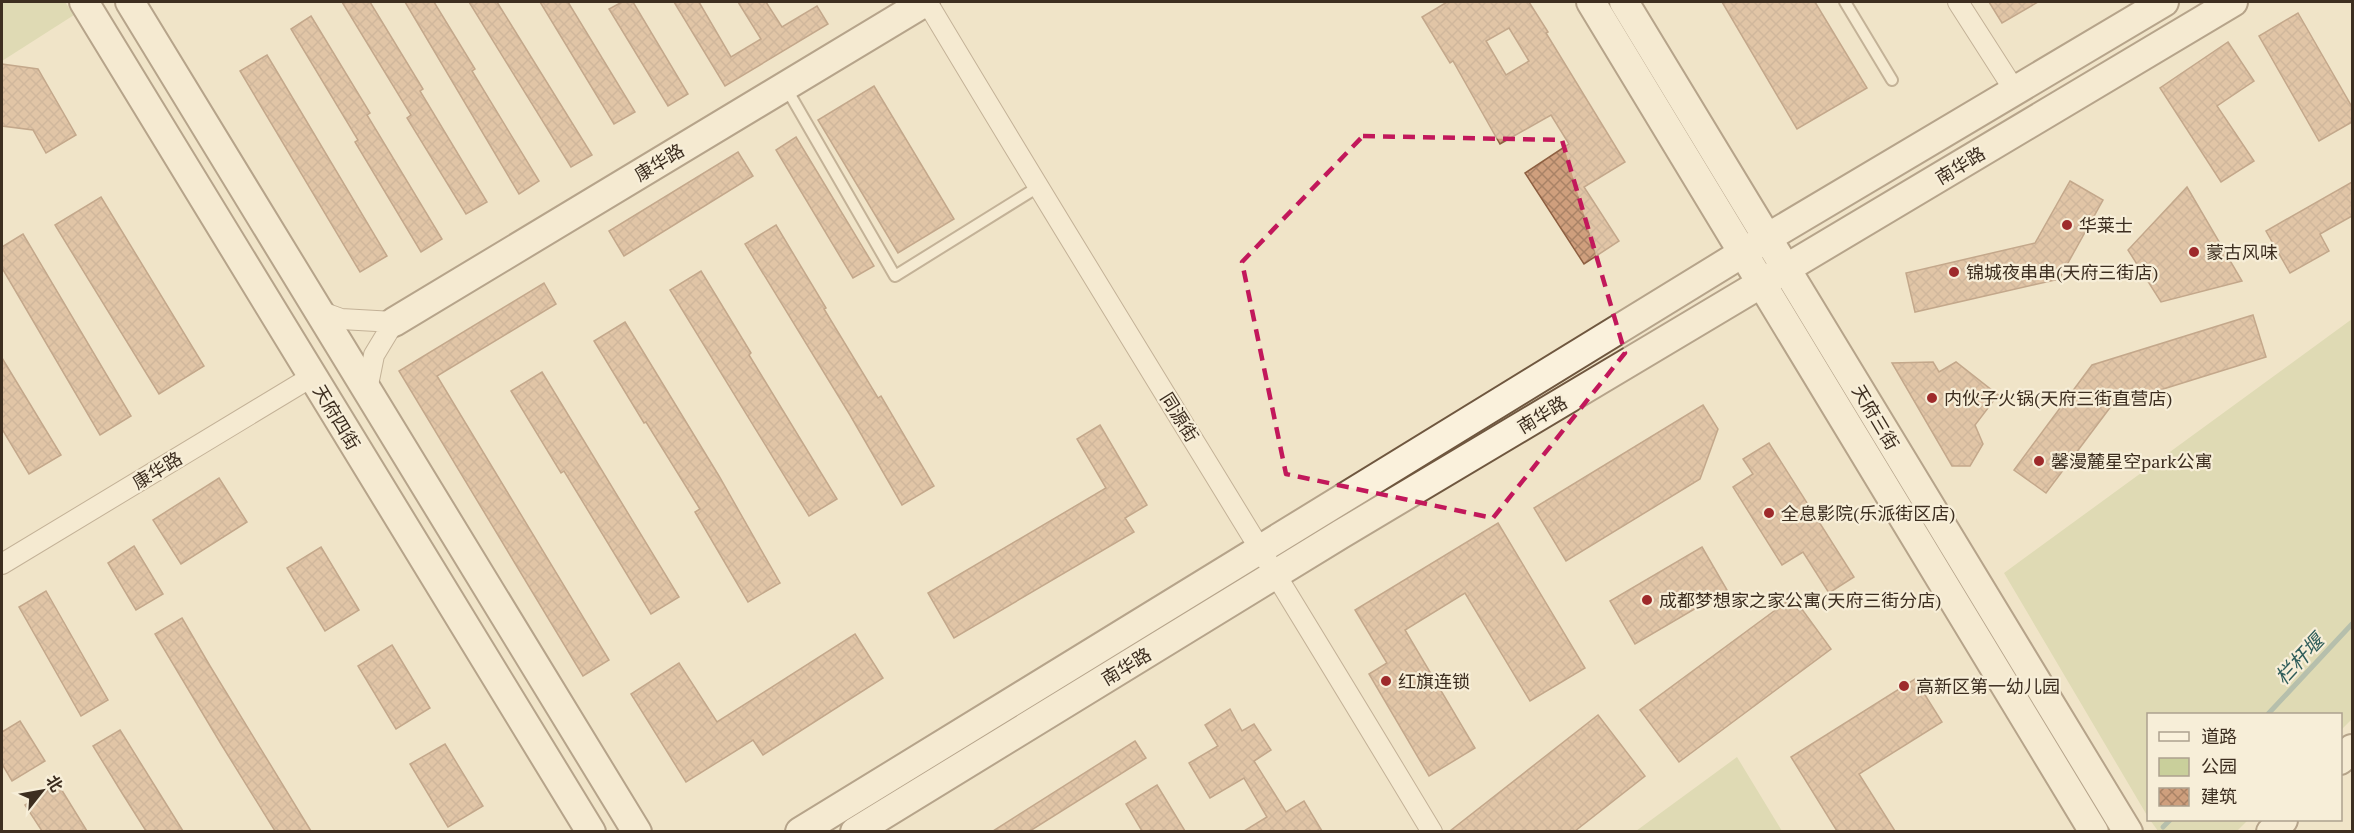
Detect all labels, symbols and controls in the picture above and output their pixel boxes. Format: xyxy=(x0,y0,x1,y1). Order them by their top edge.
street label: 康华路 xyxy=(630,138,688,186)
street label: 南华路 xyxy=(1931,141,1989,189)
place label: 华莱士 xyxy=(2079,213,2133,237)
marker: 华莱士 xyxy=(2060,218,2074,232)
place label: 蒙古风味 xyxy=(2206,240,2278,264)
marker: 蒙古风味 xyxy=(2187,245,2201,259)
place label: 锦城夜串串(天府三街店) xyxy=(1966,260,2158,284)
marker: 锦城夜串串(天府三街店) xyxy=(1947,265,1961,279)
street label: 天府四街 xyxy=(308,380,366,454)
street label: 天府三街 xyxy=(1847,380,1905,454)
place label: 内伙子火锅(天府三街直营店) xyxy=(1944,386,2172,410)
street label: 同源街 xyxy=(1156,388,1204,446)
street label: 南华路 xyxy=(1513,390,1571,438)
marker: 内伙子火锅(天府三街直营店) xyxy=(1925,391,1939,405)
street label: 康华路 xyxy=(128,446,186,494)
place label: 馨漫麓星空park公寓 xyxy=(2051,449,2212,473)
marker: 馨漫麓星空park公寓 xyxy=(2032,454,2046,468)
place label: 全息影院(乐派街区店) xyxy=(1781,501,1955,525)
marker: 全息影院(乐派街区店) xyxy=(1762,506,1776,520)
place label: 成都梦想家之家公寓(天府三街分店) xyxy=(1659,588,1941,612)
marker: 成都梦想家之家公寓(天府三街分店) xyxy=(1640,593,1654,607)
water label: 栏杆堰 xyxy=(2269,626,2331,690)
street label: 南华路 xyxy=(1097,642,1155,690)
place label: 红旗连锁 xyxy=(1398,669,1470,693)
marker: 红旗连锁 xyxy=(1379,674,1393,688)
place label: 高新区第一幼儿园 xyxy=(1916,674,2060,698)
marker: 高新区第一幼儿园 xyxy=(1897,679,1911,693)
legend xyxy=(2147,713,2342,821)
text: 道路 xyxy=(2201,724,2237,748)
text: 公园 xyxy=(2201,754,2237,778)
north arrow xyxy=(12,761,72,821)
text: 北 xyxy=(41,771,68,796)
text: 建筑 xyxy=(2201,784,2237,808)

